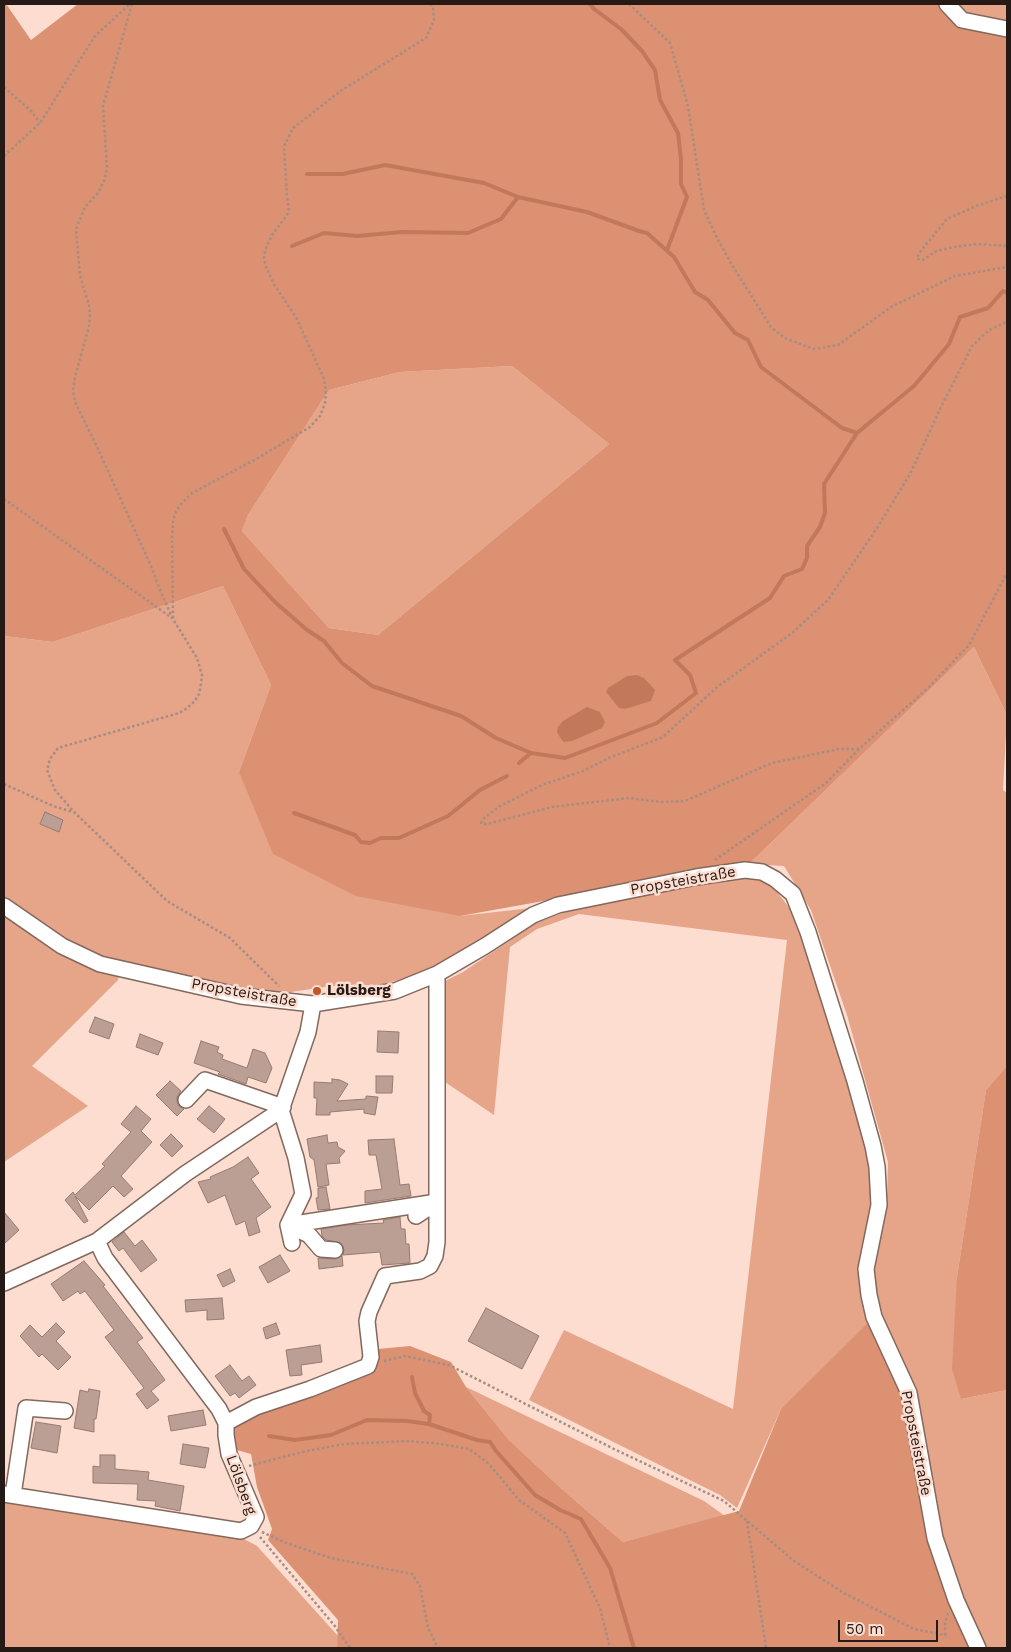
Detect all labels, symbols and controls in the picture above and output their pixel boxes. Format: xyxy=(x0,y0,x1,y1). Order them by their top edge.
street label: Propsteistraße xyxy=(629,863,737,899)
street label: Propsteistraße xyxy=(190,975,298,1011)
place label: Lölsberg xyxy=(327,982,391,1000)
marker: Lölsberg xyxy=(311,985,323,997)
street label: Propsteistraße xyxy=(897,1389,935,1497)
street label: Lölsberg xyxy=(222,1453,260,1517)
scale bar xyxy=(841,1610,941,1642)
text: 50 m xyxy=(846,1620,883,1638)

